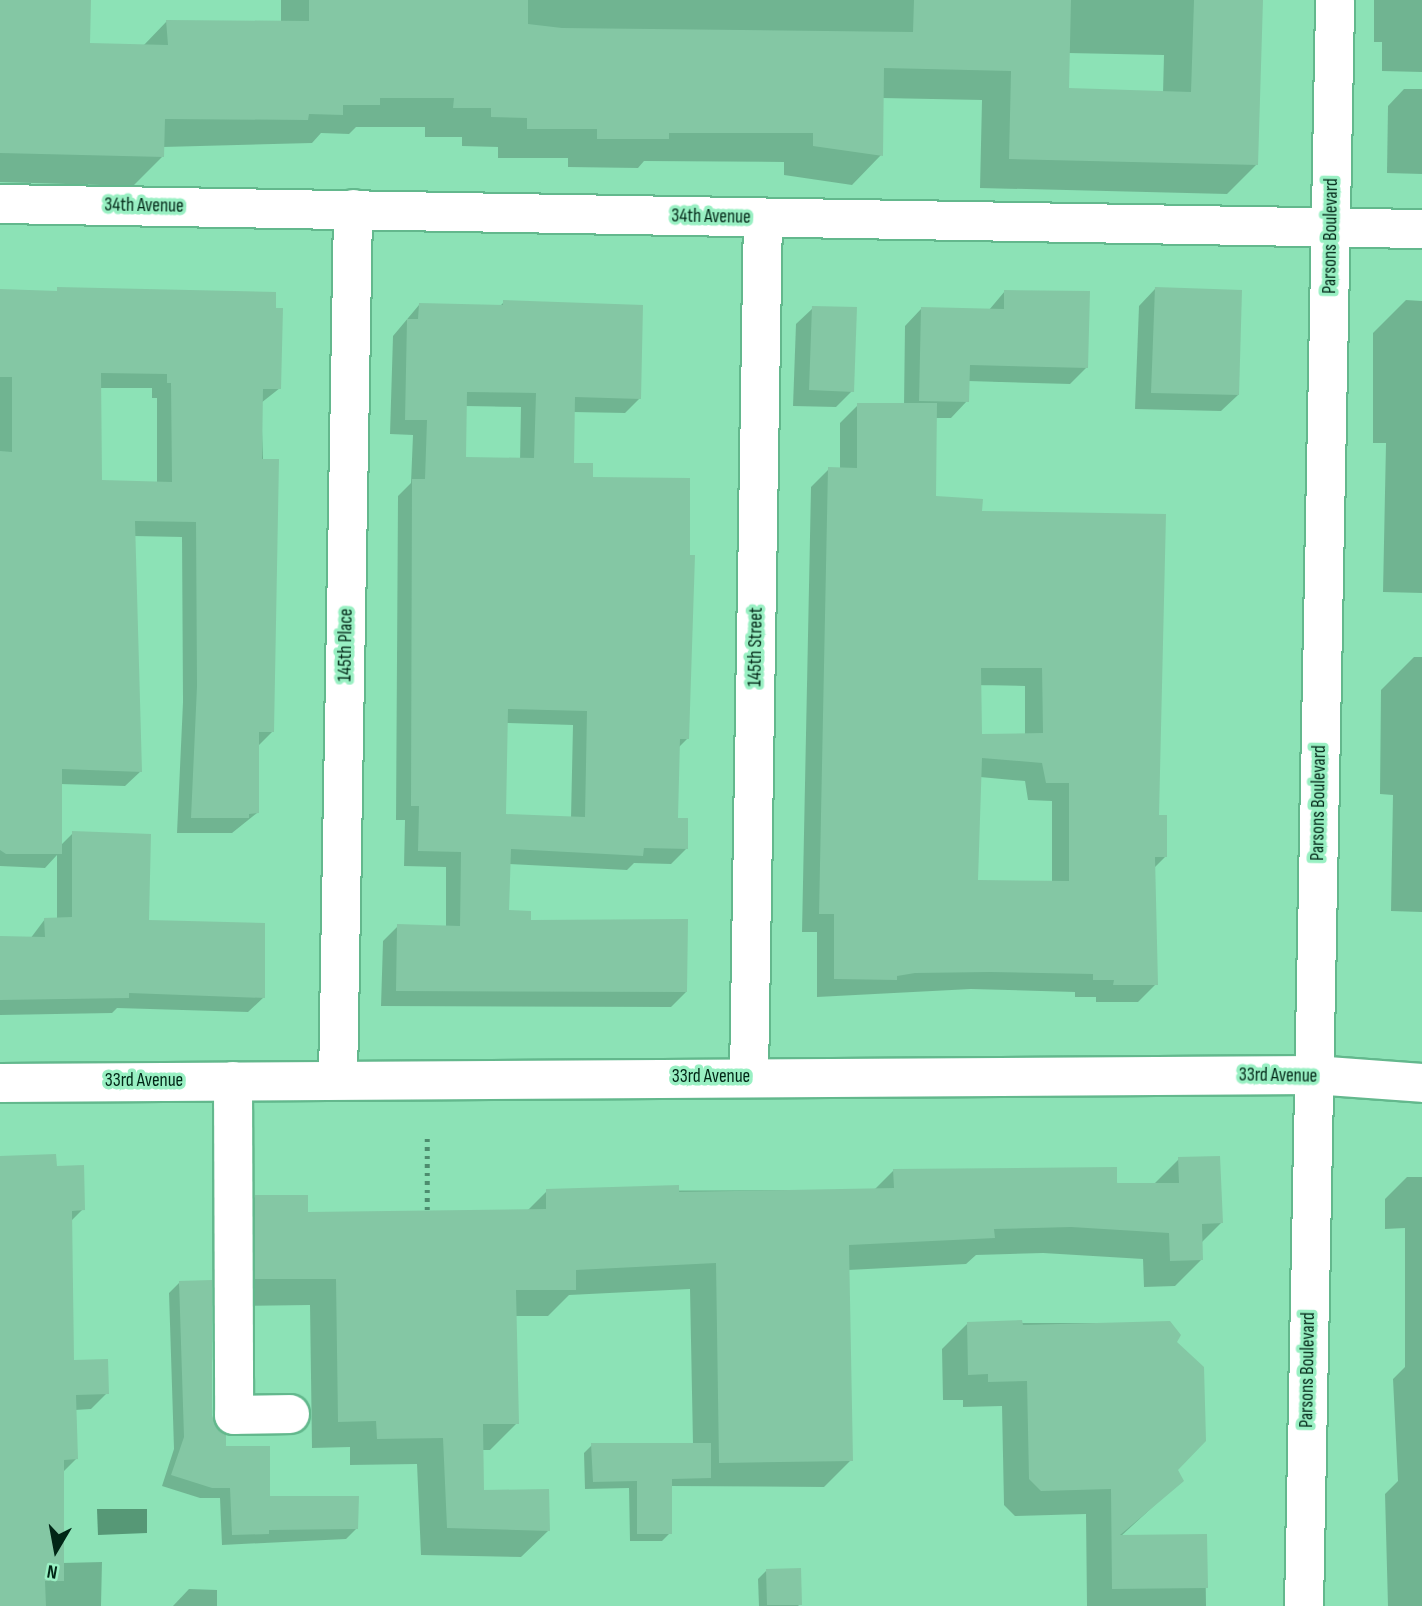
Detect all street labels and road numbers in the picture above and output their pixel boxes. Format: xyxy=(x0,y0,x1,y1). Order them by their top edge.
street label: Parsons Boulevard xyxy=(1319,178,1343,294)
street label: 34th Avenue xyxy=(104,194,184,218)
street label: 34th Avenue xyxy=(671,205,751,229)
street label: 145th Street xyxy=(744,607,768,687)
street label: 145th Place xyxy=(334,608,358,682)
street label: Parsons Boulevard xyxy=(1307,745,1331,861)
street label: 33rd Avenue xyxy=(1239,1064,1317,1088)
street label: 33rd Avenue xyxy=(672,1066,750,1088)
street label: 33rd Avenue xyxy=(105,1070,183,1092)
street label: Parsons Boulevard xyxy=(1296,1312,1320,1428)

